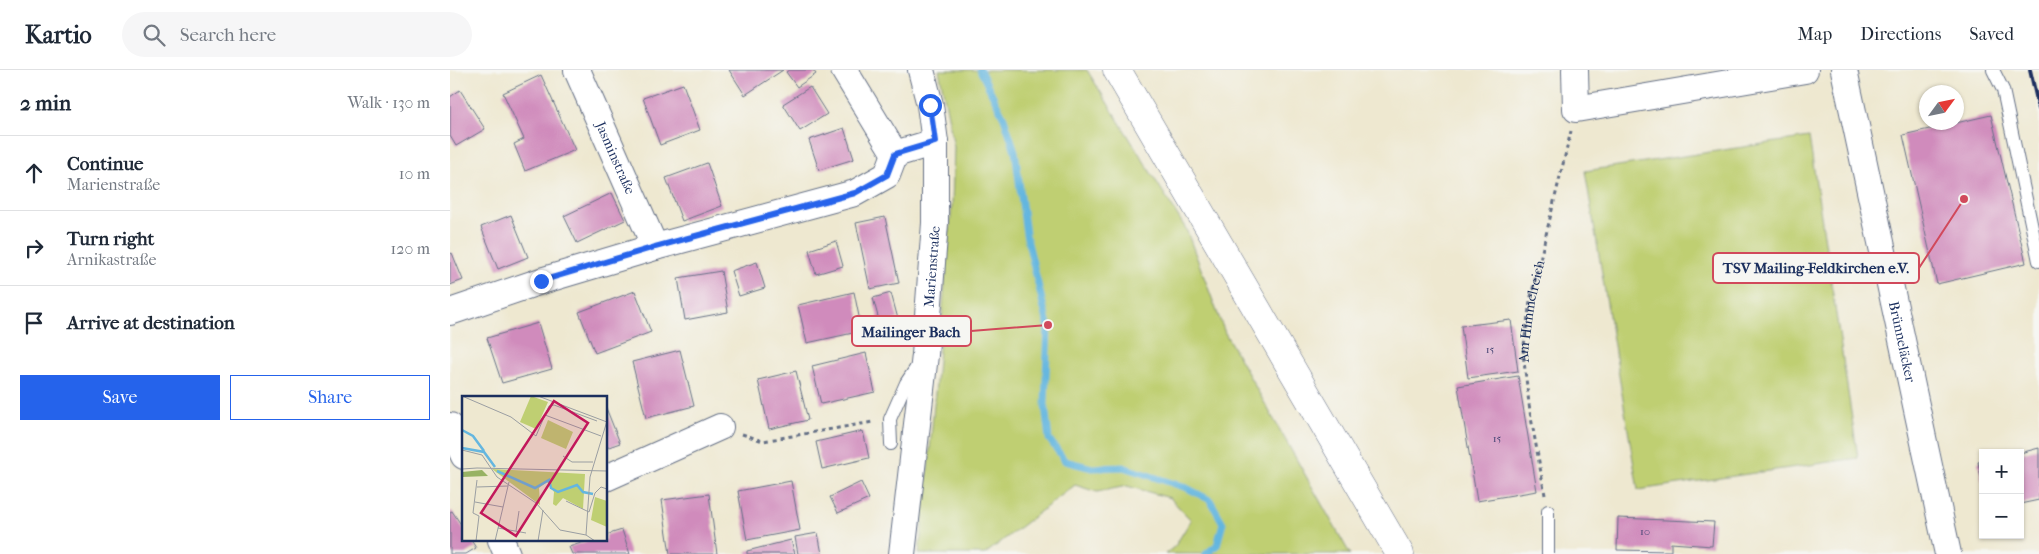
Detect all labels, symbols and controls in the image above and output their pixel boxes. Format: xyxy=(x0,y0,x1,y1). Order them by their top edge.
search box xyxy=(122,12,472,57)
text: Kartio xyxy=(25,21,92,49)
icon: search xyxy=(140,21,168,49)
text: Search here xyxy=(180,24,276,46)
text: Map xyxy=(1798,24,1832,45)
text: Directions xyxy=(1860,24,1941,45)
text: Saved xyxy=(1969,24,2014,45)
north arrow xyxy=(1919,85,1964,130)
text: 2 min xyxy=(20,91,71,115)
text: Walk · 130 m xyxy=(347,93,430,112)
route start xyxy=(919,94,942,117)
street label: Jasminstraße xyxy=(592,118,639,197)
text: Continue xyxy=(67,153,143,175)
icon: ahead xyxy=(20,159,48,187)
text: 10 m xyxy=(399,164,430,183)
text: Marienstraße xyxy=(67,175,160,194)
street label: Marienstraße xyxy=(920,225,943,308)
text: Turn right xyxy=(67,228,154,250)
icon: right xyxy=(20,234,48,262)
text: 120 m xyxy=(391,239,430,258)
text: Arnikastraße xyxy=(67,250,156,269)
callout: TSV Mailing-Feldkirchen e.V. xyxy=(1713,253,1919,283)
street label: Am Himmelreich xyxy=(1514,258,1548,365)
text: TSV Mailing-Feldkirchen e.V. xyxy=(1722,259,1909,277)
route end xyxy=(530,270,553,293)
street label: Brünneläcker xyxy=(1885,300,1919,384)
icon: arrive xyxy=(20,309,48,337)
text: Arrive at destination xyxy=(67,312,235,334)
callout: Mailinger Bach xyxy=(852,316,971,346)
text: Mailinger Bach xyxy=(860,323,961,341)
house number: 15 xyxy=(1486,343,1495,356)
button: Save xyxy=(20,375,220,420)
button: Share xyxy=(230,375,430,420)
inset map xyxy=(462,396,608,542)
house number: 15 xyxy=(1493,432,1502,445)
map controls xyxy=(1979,449,2024,539)
button: + xyxy=(1979,449,2024,494)
button: − xyxy=(1979,494,2024,539)
house number: 10 xyxy=(1640,525,1650,538)

